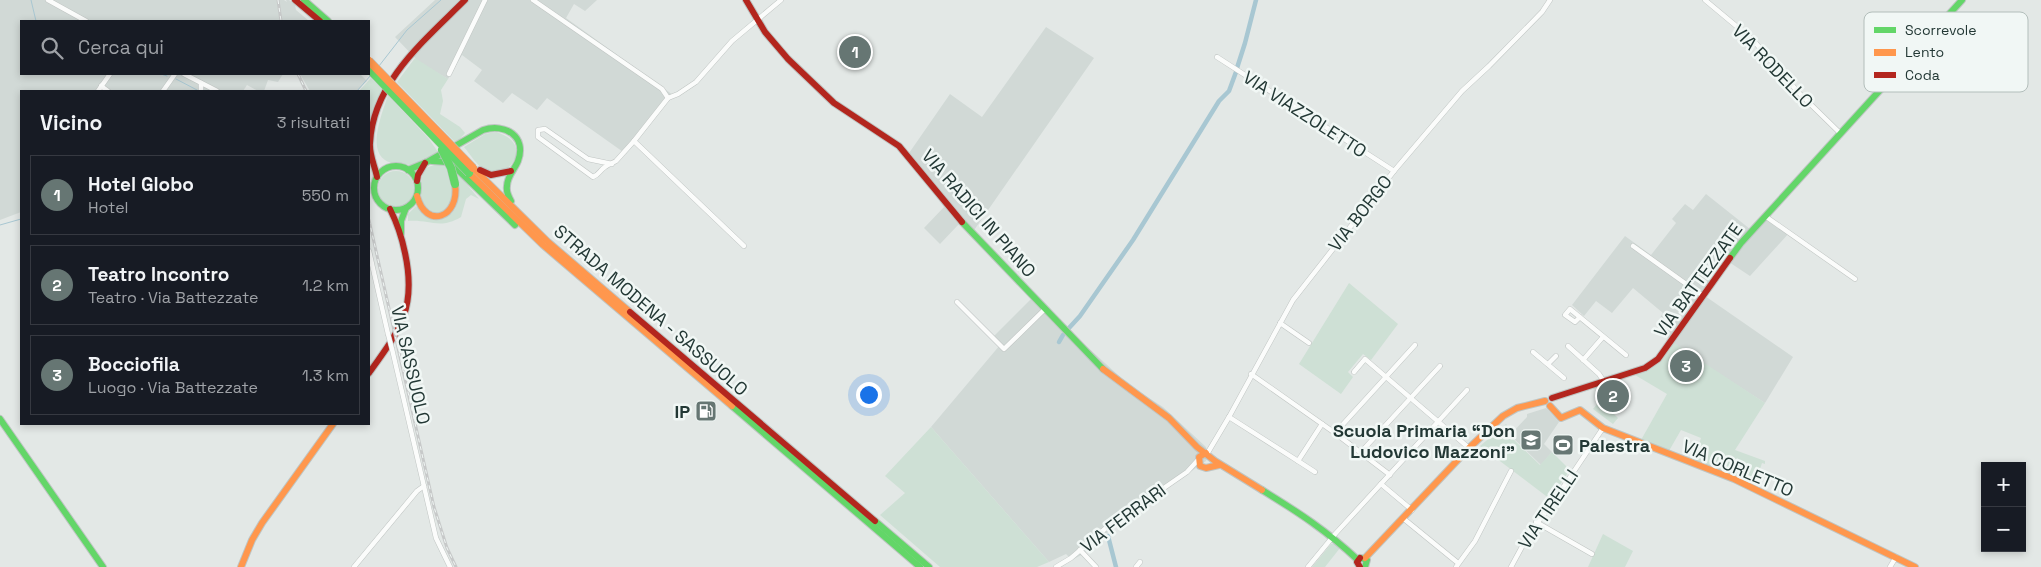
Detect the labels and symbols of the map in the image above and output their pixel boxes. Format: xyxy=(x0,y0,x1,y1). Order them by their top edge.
legend xyxy=(1864,12,2028,92)
street label: VIA RODELLO xyxy=(1727,19,1819,113)
text: Scorrevole xyxy=(1905,21,1977,39)
pin: 1 xyxy=(839,33,871,71)
text: Lento xyxy=(1905,43,1944,61)
street label: VIA VIAZZOLETTO xyxy=(1239,65,1371,163)
text: Coda xyxy=(1905,66,1940,84)
street label: VIA RADICI IN PIANO xyxy=(917,144,1041,282)
street label: VIA BORGO xyxy=(1323,170,1397,256)
street label: VIA BATTEZZATE xyxy=(1649,218,1747,342)
street label: STRADA MODENA - SASSUOLO xyxy=(549,219,753,401)
street label: VIA SASSUOLO xyxy=(386,303,436,427)
pin: 3 xyxy=(1670,347,1702,385)
pin: 2 xyxy=(1597,377,1629,415)
your location xyxy=(856,382,882,408)
fuel station icon: IP xyxy=(694,399,718,423)
place label: IP xyxy=(674,400,690,423)
place label: Scuola Primaria “Don Ludovico Mazzoni” xyxy=(1333,419,1515,463)
school or university icon: Scuola Primaria “Don Ludovico Mazzoni” xyxy=(1519,428,1543,452)
sports icon: Palestra xyxy=(1551,433,1575,457)
place label: Palestra xyxy=(1579,434,1651,457)
street label: VIA CORLETTO xyxy=(1679,434,1797,502)
street label: VIA TIRELLI xyxy=(1513,465,1583,553)
street label: VIA FERRARI xyxy=(1076,478,1170,558)

